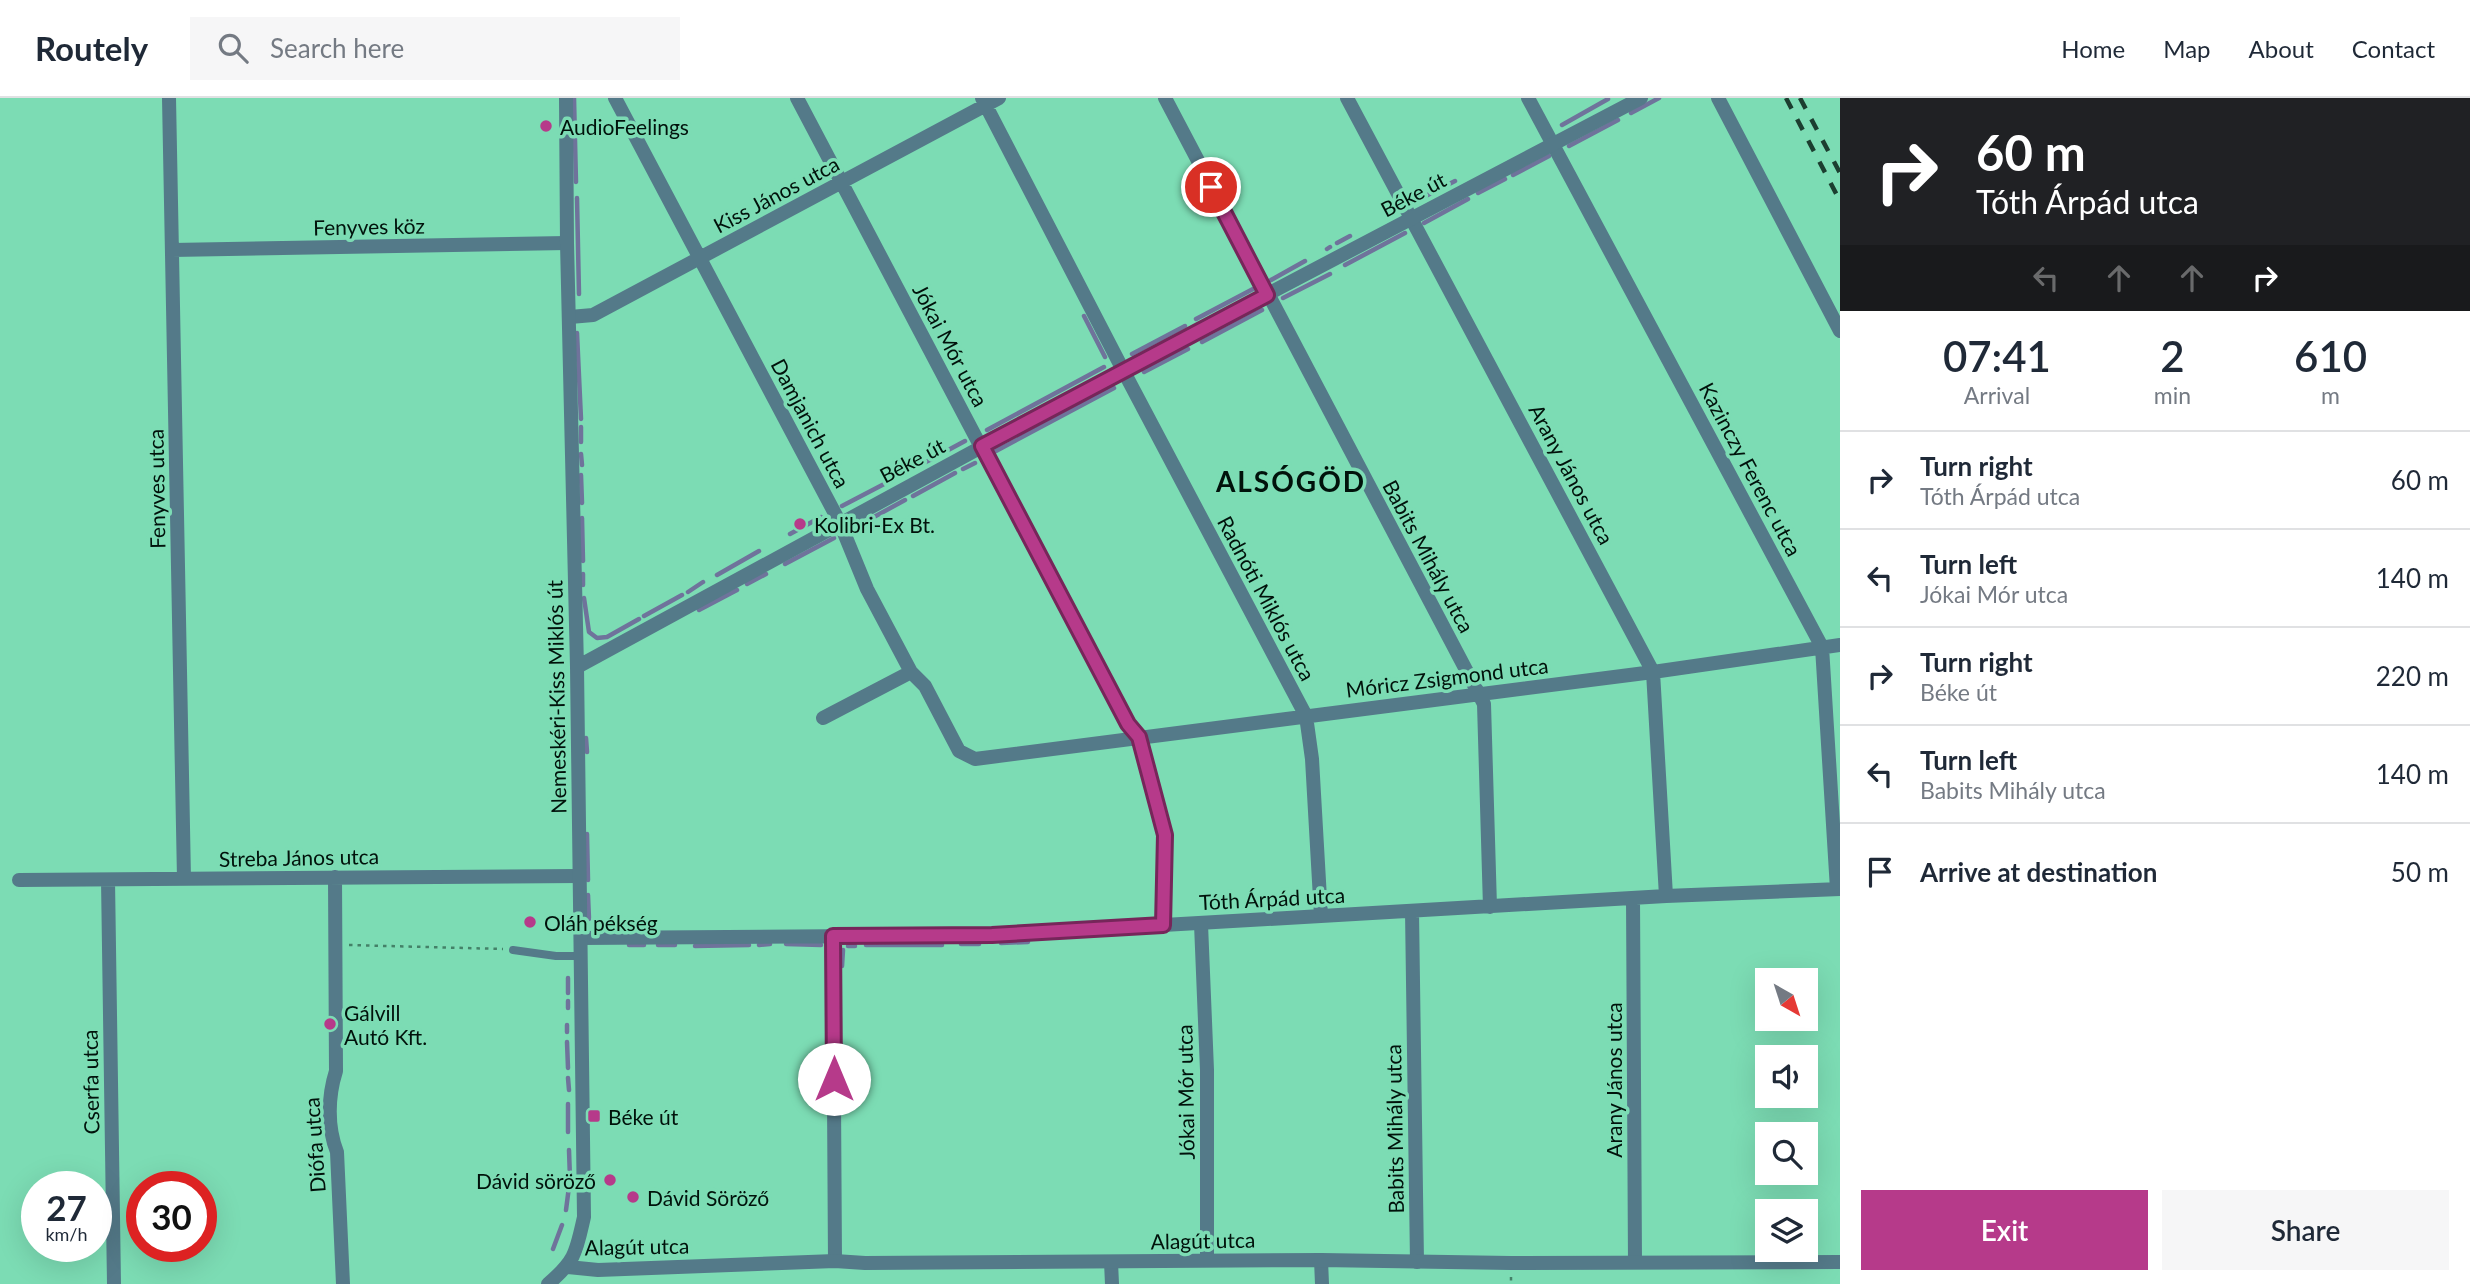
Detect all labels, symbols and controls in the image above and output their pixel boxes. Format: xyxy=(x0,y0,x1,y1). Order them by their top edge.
search box xyxy=(190,17,680,80)
text: Routely xyxy=(35,28,148,68)
icon: search xyxy=(214,29,252,67)
text: Search here xyxy=(270,32,404,64)
text: Home xyxy=(2061,34,2125,63)
text: Map xyxy=(2163,34,2211,63)
text: About xyxy=(2249,34,2314,63)
text: Contact xyxy=(2352,34,2435,63)
place label: AudioFeelings xyxy=(560,114,689,139)
marker: AudioFeelings xyxy=(538,118,554,134)
text: 60 m xyxy=(1976,123,2086,181)
icon: right xyxy=(1861,126,1952,217)
street label: Kiss János utca xyxy=(709,150,843,238)
pin xyxy=(1181,157,1241,217)
street label: Béke út xyxy=(1376,166,1450,222)
icon: arrive xyxy=(1192,168,1230,206)
text: Tóth Árpád utca xyxy=(1976,182,2199,221)
street label: Fenyves köz xyxy=(313,213,425,239)
icon: left xyxy=(2027,259,2065,297)
icon: ahead xyxy=(2100,259,2138,297)
icon: ahead xyxy=(2173,259,2211,297)
icon: right xyxy=(2246,259,2284,297)
street label: Jókai Mór utca xyxy=(908,279,994,411)
text: 07:41 xyxy=(1943,331,2051,381)
text: 2 xyxy=(2160,331,2185,381)
text: 610 xyxy=(2294,331,2367,381)
street label: Damjanich utca xyxy=(767,354,855,492)
street label: Kazinczy Ferenc utca xyxy=(1695,378,1807,560)
text: Arrival xyxy=(1964,381,2030,409)
text: min xyxy=(2154,381,2191,409)
text: m xyxy=(2321,381,2340,409)
street label: Arany János utca xyxy=(1525,400,1619,548)
street label: Fenyves utca xyxy=(142,429,170,549)
street label: Béke út xyxy=(875,432,949,488)
text: Turn right xyxy=(1920,450,2033,482)
icon: right xyxy=(1861,461,1899,499)
district label: ALSÓGÖD xyxy=(1215,464,1366,498)
text: 60 m xyxy=(2391,464,2449,496)
street label: Babits Mihály utca xyxy=(1378,475,1480,637)
text: Tóth Árpád utca xyxy=(1920,482,2080,510)
street label: Radnóti Miklós utca xyxy=(1213,511,1321,685)
place label: Kolibri-Ex Bt. xyxy=(814,512,935,537)
marker: Kolibri-Ex Bt. xyxy=(792,516,808,532)
text: Turn left xyxy=(1920,548,2017,580)
icon: left xyxy=(1861,559,1899,597)
text: 140 m xyxy=(2376,562,2449,594)
street label: Nemeskéri-Kiss Miklós út xyxy=(541,579,571,814)
text: Jókai Mór utca xyxy=(1920,580,2068,608)
text: Turn right xyxy=(1920,646,2033,678)
street label: Móricz Zsigmond utca xyxy=(1344,652,1550,702)
icon: right xyxy=(1861,657,1899,695)
text: 220 m xyxy=(2376,660,2449,692)
text: Béke út xyxy=(1920,678,1997,706)
text: Turn left xyxy=(1920,744,2017,776)
icon: left xyxy=(1861,755,1899,793)
text: 140 m xyxy=(2376,758,2449,790)
text: Babits Mihály utca xyxy=(1920,776,2106,804)
street label: Streba János utca xyxy=(219,843,379,871)
icon: arrive xyxy=(1861,853,1899,891)
text: Arrive at destination xyxy=(1920,856,2157,888)
text: 50 m xyxy=(2391,856,2449,888)
street label: Tóth Árpád utca xyxy=(1198,882,1346,914)
place label: Oláh pékség xyxy=(544,910,658,935)
marker: Oláh pékség xyxy=(522,914,538,930)
north arrow xyxy=(1755,968,1818,1031)
map controls xyxy=(1755,968,1818,1262)
place label: Gálvill Autó Kft. xyxy=(344,1000,427,1049)
street label: Arany János utca xyxy=(1601,1002,1626,1158)
marker: Gálvill Autó Kft. xyxy=(322,1016,338,1032)
street label: Jókai Mór utca xyxy=(1171,1024,1199,1160)
street label: Cserfa utca xyxy=(77,1029,103,1135)
position arrow xyxy=(797,1042,871,1116)
street label: Babits Mihály utca xyxy=(1380,1044,1408,1214)
button: sound xyxy=(1755,1045,1818,1108)
street label: Diófa utca xyxy=(298,1097,330,1193)
place label: Béke út xyxy=(608,1104,679,1129)
marker: Béke út xyxy=(586,1108,602,1124)
button: search xyxy=(1755,1122,1818,1185)
place label: Dávid söröző xyxy=(476,1168,596,1193)
speed limit sign: 30 xyxy=(126,1171,217,1262)
marker: Dávid söröző xyxy=(602,1172,618,1188)
place label: Dávid Söröző xyxy=(647,1185,769,1210)
text: 27 xyxy=(46,1186,87,1228)
marker: Dávid Söröző xyxy=(625,1189,641,1205)
button: Exit xyxy=(1861,1190,2148,1270)
button: Share xyxy=(2162,1190,2449,1270)
button: layers xyxy=(1755,1199,1818,1262)
text: km/h xyxy=(45,1223,88,1245)
street label: Alagút utca xyxy=(1150,1227,1256,1253)
street label: Alagút utca xyxy=(584,1233,690,1259)

